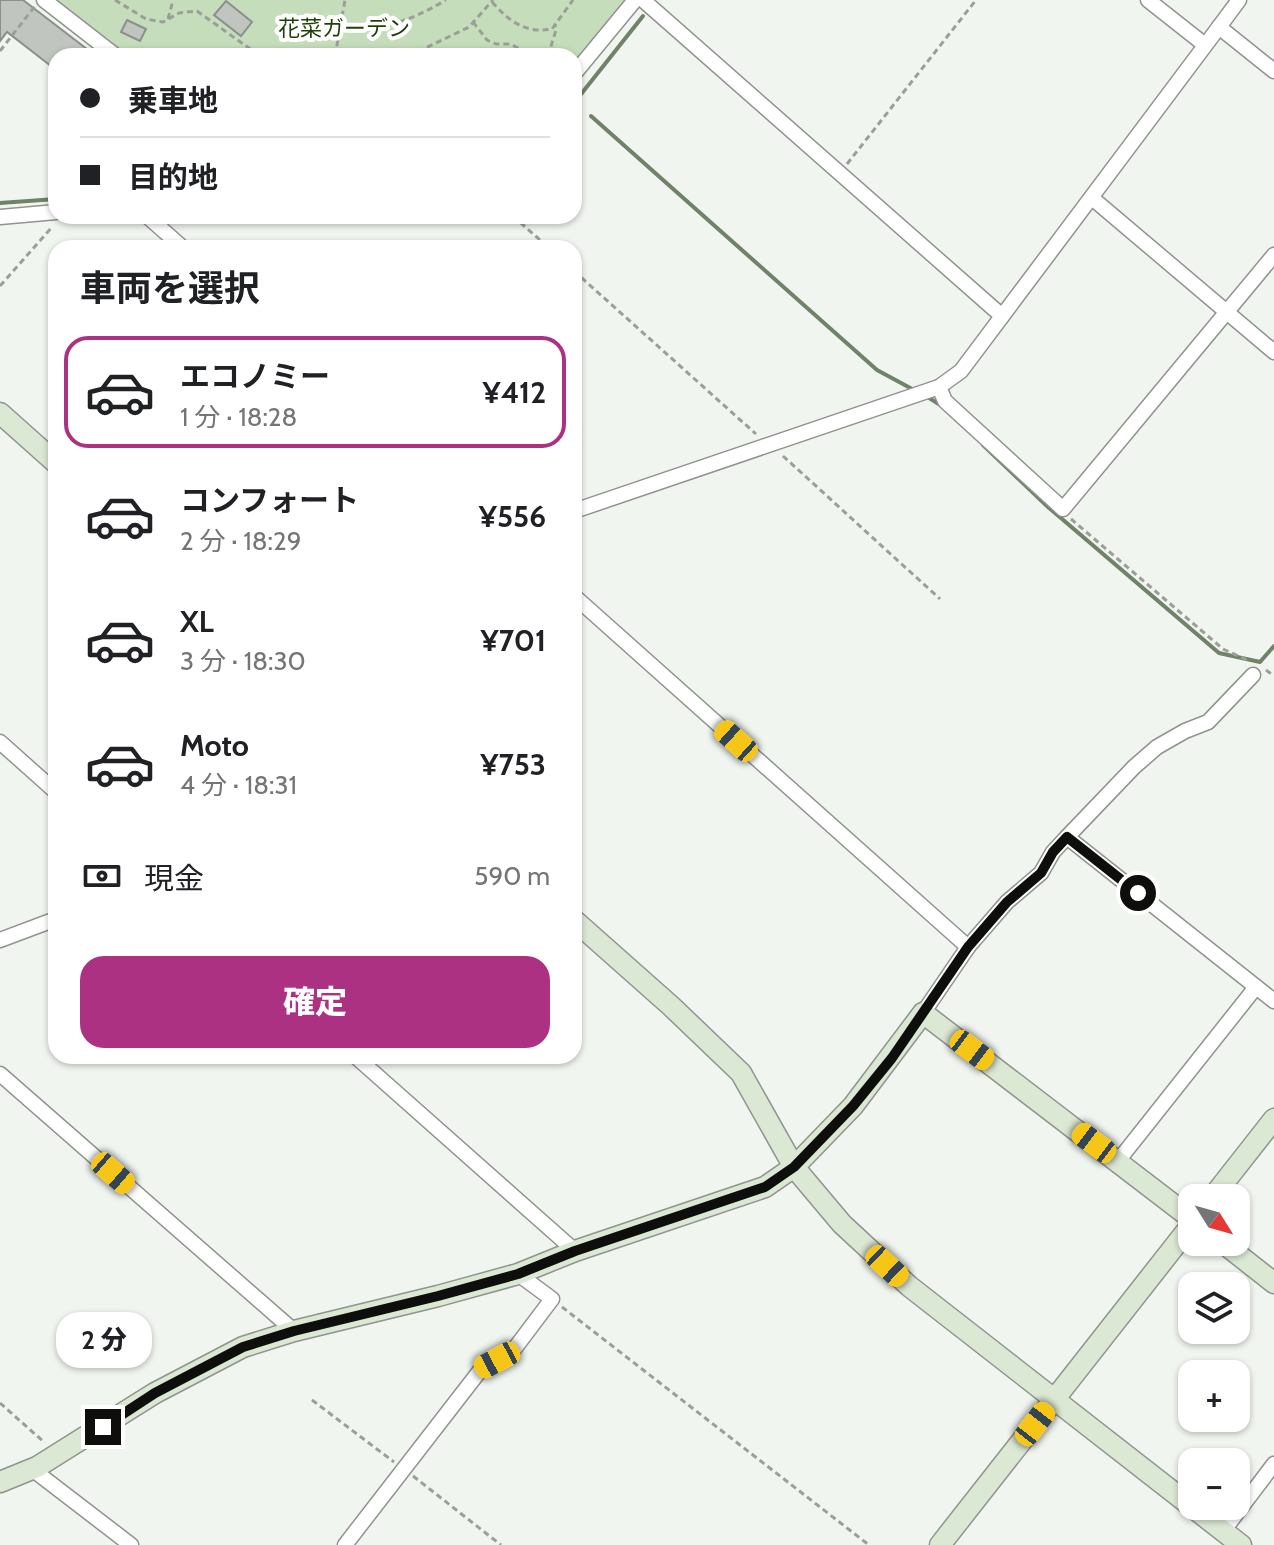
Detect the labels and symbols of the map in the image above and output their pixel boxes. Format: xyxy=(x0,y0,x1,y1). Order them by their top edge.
park label: 花菜ガーデン xyxy=(278,15,410,42)
car xyxy=(710,716,762,766)
route start xyxy=(1120,875,1156,911)
car xyxy=(946,1026,998,1074)
car xyxy=(1068,1119,1120,1167)
car xyxy=(87,1148,139,1198)
north arrow xyxy=(1178,1184,1250,1256)
car xyxy=(861,1241,913,1291)
callout: 2 分 xyxy=(55,1311,151,1367)
car xyxy=(470,1338,524,1382)
car xyxy=(1011,1398,1059,1450)
route end xyxy=(85,1409,121,1445)

